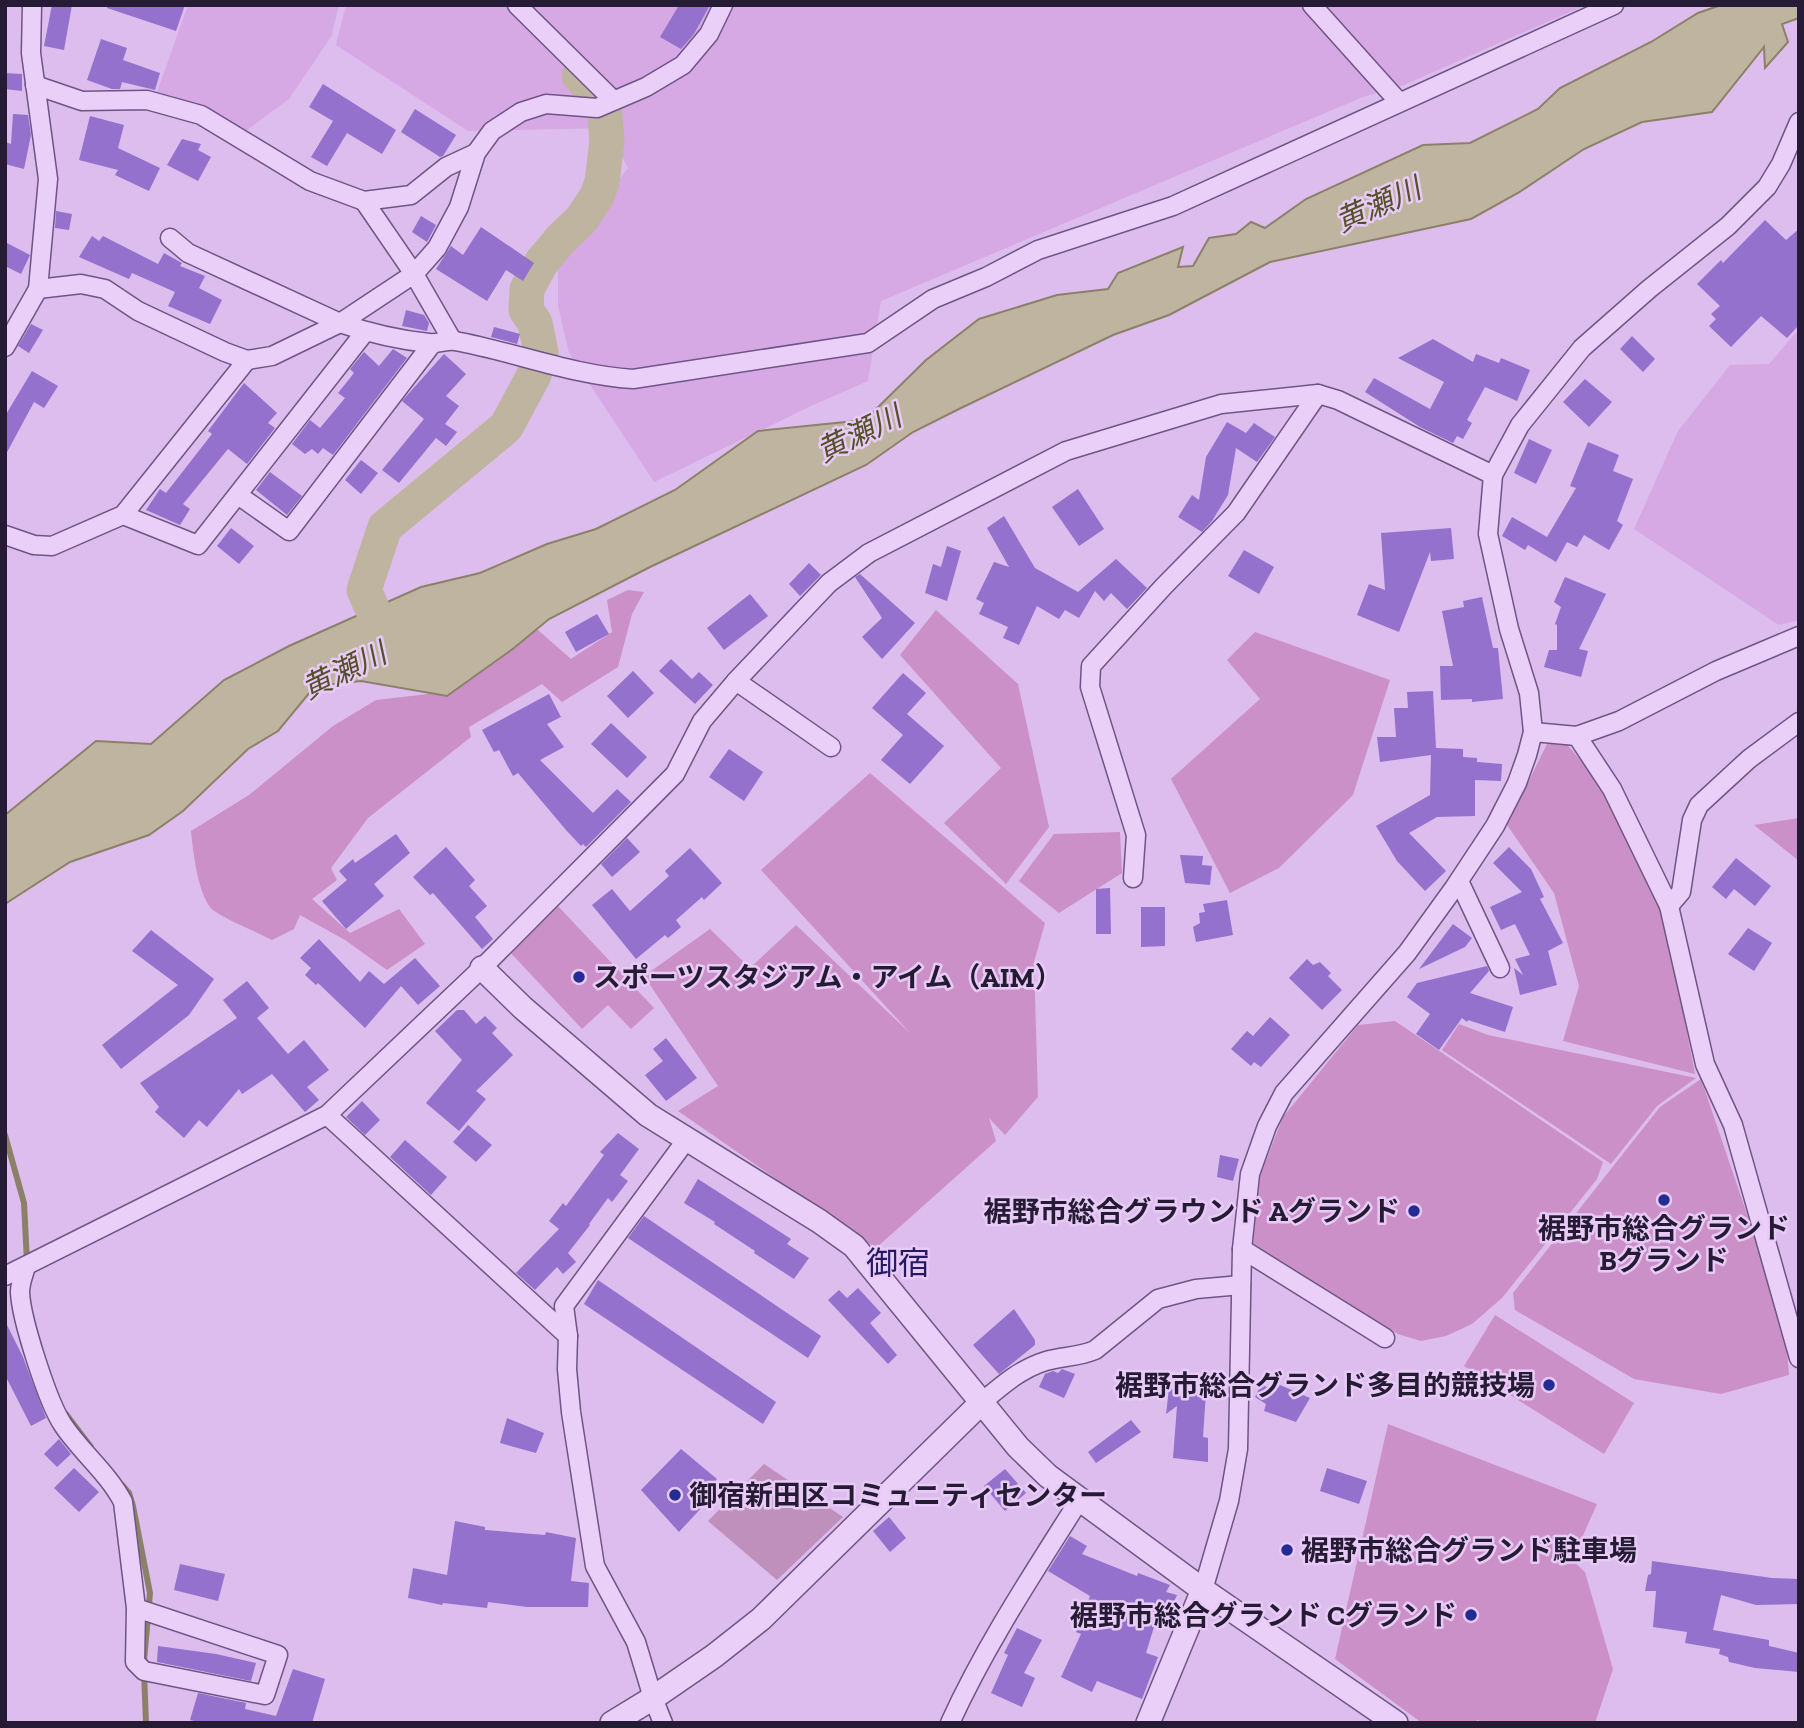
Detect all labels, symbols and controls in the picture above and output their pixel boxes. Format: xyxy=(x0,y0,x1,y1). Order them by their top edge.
water label: 黄瀬川 xyxy=(1330,169,1429,240)
water label: 黄瀬川 xyxy=(811,397,910,470)
water label: 黄瀬川 xyxy=(296,634,395,707)
place label: スポーツスタジアム・アイム（AIM） xyxy=(593,961,1063,994)
marker: スポーツスタジアム・アイム（AIM） xyxy=(571,969,587,985)
marker: 裾野市総合グランド Bグランド xyxy=(1656,1192,1672,1208)
place label: 裾野市総合グラウンド Aグランド xyxy=(984,1195,1400,1228)
marker: 裾野市総合グラウンド Aグランド xyxy=(1406,1203,1422,1219)
place label: 裾野市総合グランド Bグランド xyxy=(1538,1212,1790,1277)
district label: 御宿 xyxy=(866,1244,930,1282)
place label: 裾野市総合グランド多目的競技場 xyxy=(1115,1369,1535,1402)
marker: 裾野市総合グランド多目的競技場 xyxy=(1541,1377,1557,1393)
place label: 御宿新田区コミュニティセンター xyxy=(689,1479,1107,1512)
marker: 御宿新田区コミュニティセンター xyxy=(667,1487,683,1503)
place label: 裾野市総合グランド駐車場 xyxy=(1301,1534,1637,1567)
marker: 裾野市総合グランド駐車場 xyxy=(1279,1542,1295,1558)
place label: 裾野市総合グランド Cグランド xyxy=(1070,1599,1457,1632)
marker: 裾野市総合グランド Cグランド xyxy=(1463,1607,1479,1623)

